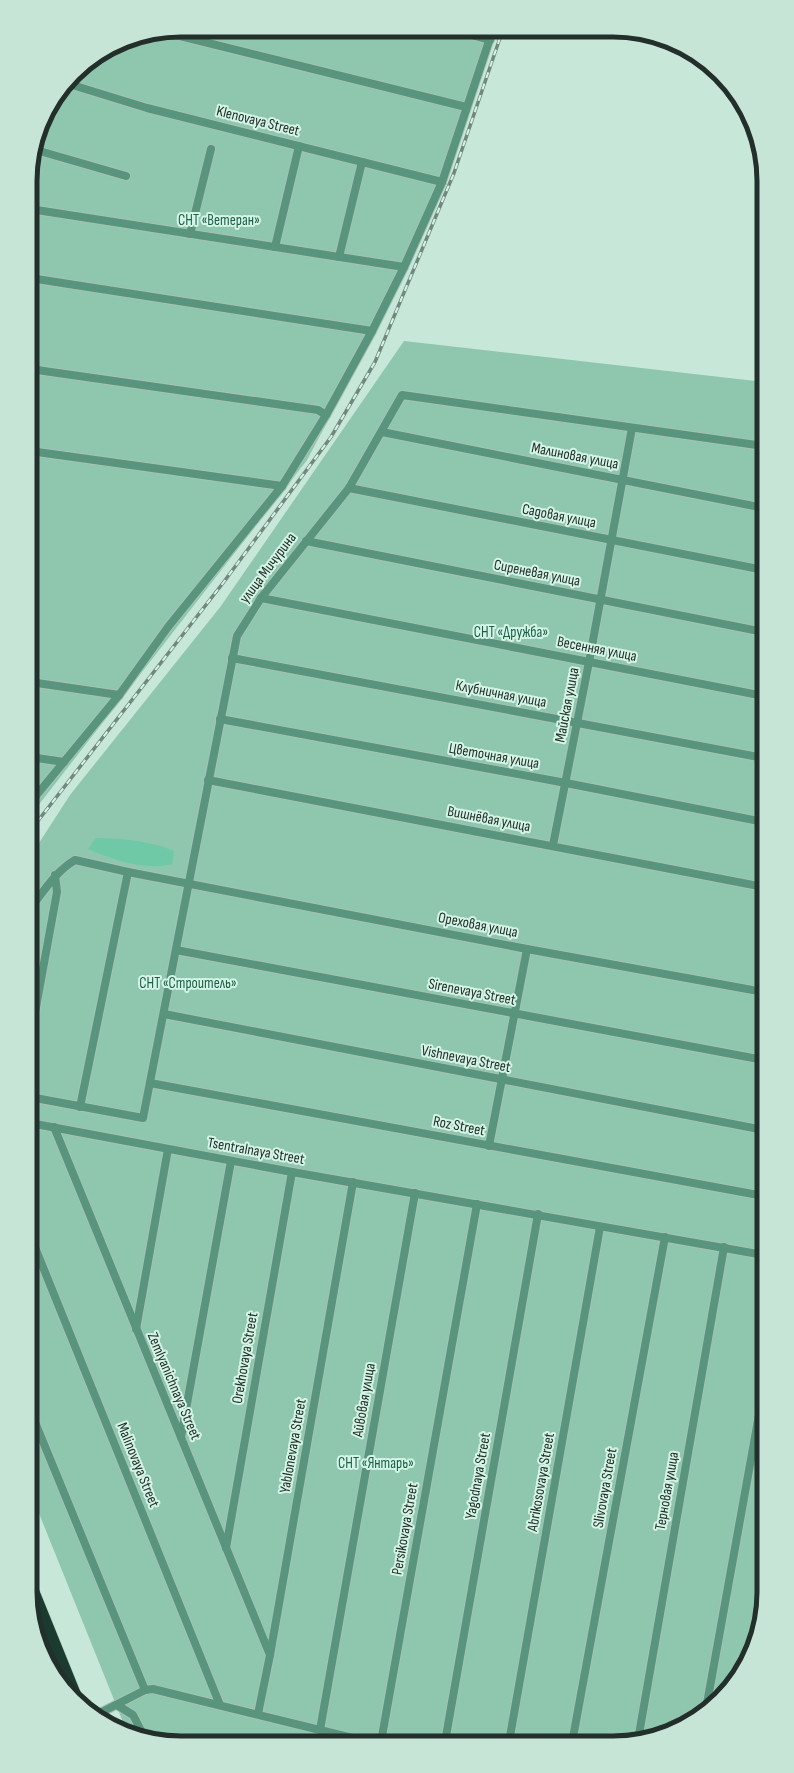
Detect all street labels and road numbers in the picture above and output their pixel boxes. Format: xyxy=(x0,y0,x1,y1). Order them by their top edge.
street label: Klenovaya Street xyxy=(215,102,302,141)
street label: Малиновая улица xyxy=(530,438,620,474)
street label: Садовая улица xyxy=(520,500,598,533)
street label: улица Мичурина xyxy=(235,529,301,607)
street label: Сиреневая улица xyxy=(492,555,582,591)
street label: Весенняя улица xyxy=(556,632,639,666)
street label: Майская улица xyxy=(550,666,584,744)
street label: Клубничная улица xyxy=(454,676,548,712)
street label: Цветочная улица xyxy=(447,739,541,773)
street label: Вишнёвая улица xyxy=(446,802,532,836)
street label: Ореховая улица xyxy=(437,908,520,942)
street label: Sirenevaya Street xyxy=(427,974,518,1010)
street label: Vishnevaya Street xyxy=(420,1041,513,1077)
street label: Roz Street xyxy=(432,1112,487,1140)
street label: Tsentralnaya Street xyxy=(206,1133,306,1169)
street label: Orekhovaya Street xyxy=(228,1310,262,1405)
street label: Zemlyanichnaya Street xyxy=(143,1329,205,1443)
street label: Айвовая улица xyxy=(348,1361,380,1439)
street label: Yablonevaya Street xyxy=(275,1397,311,1495)
street label: Malinovaya Street xyxy=(112,1420,164,1511)
street label: Yagodnaya Street xyxy=(461,1431,495,1521)
street label: Abrikosovaya Street xyxy=(523,1431,559,1534)
street label: Slivovaya Street xyxy=(589,1446,621,1529)
street label: Терновая улица xyxy=(651,1450,683,1532)
street label: Persikovaya Street xyxy=(388,1481,422,1576)

